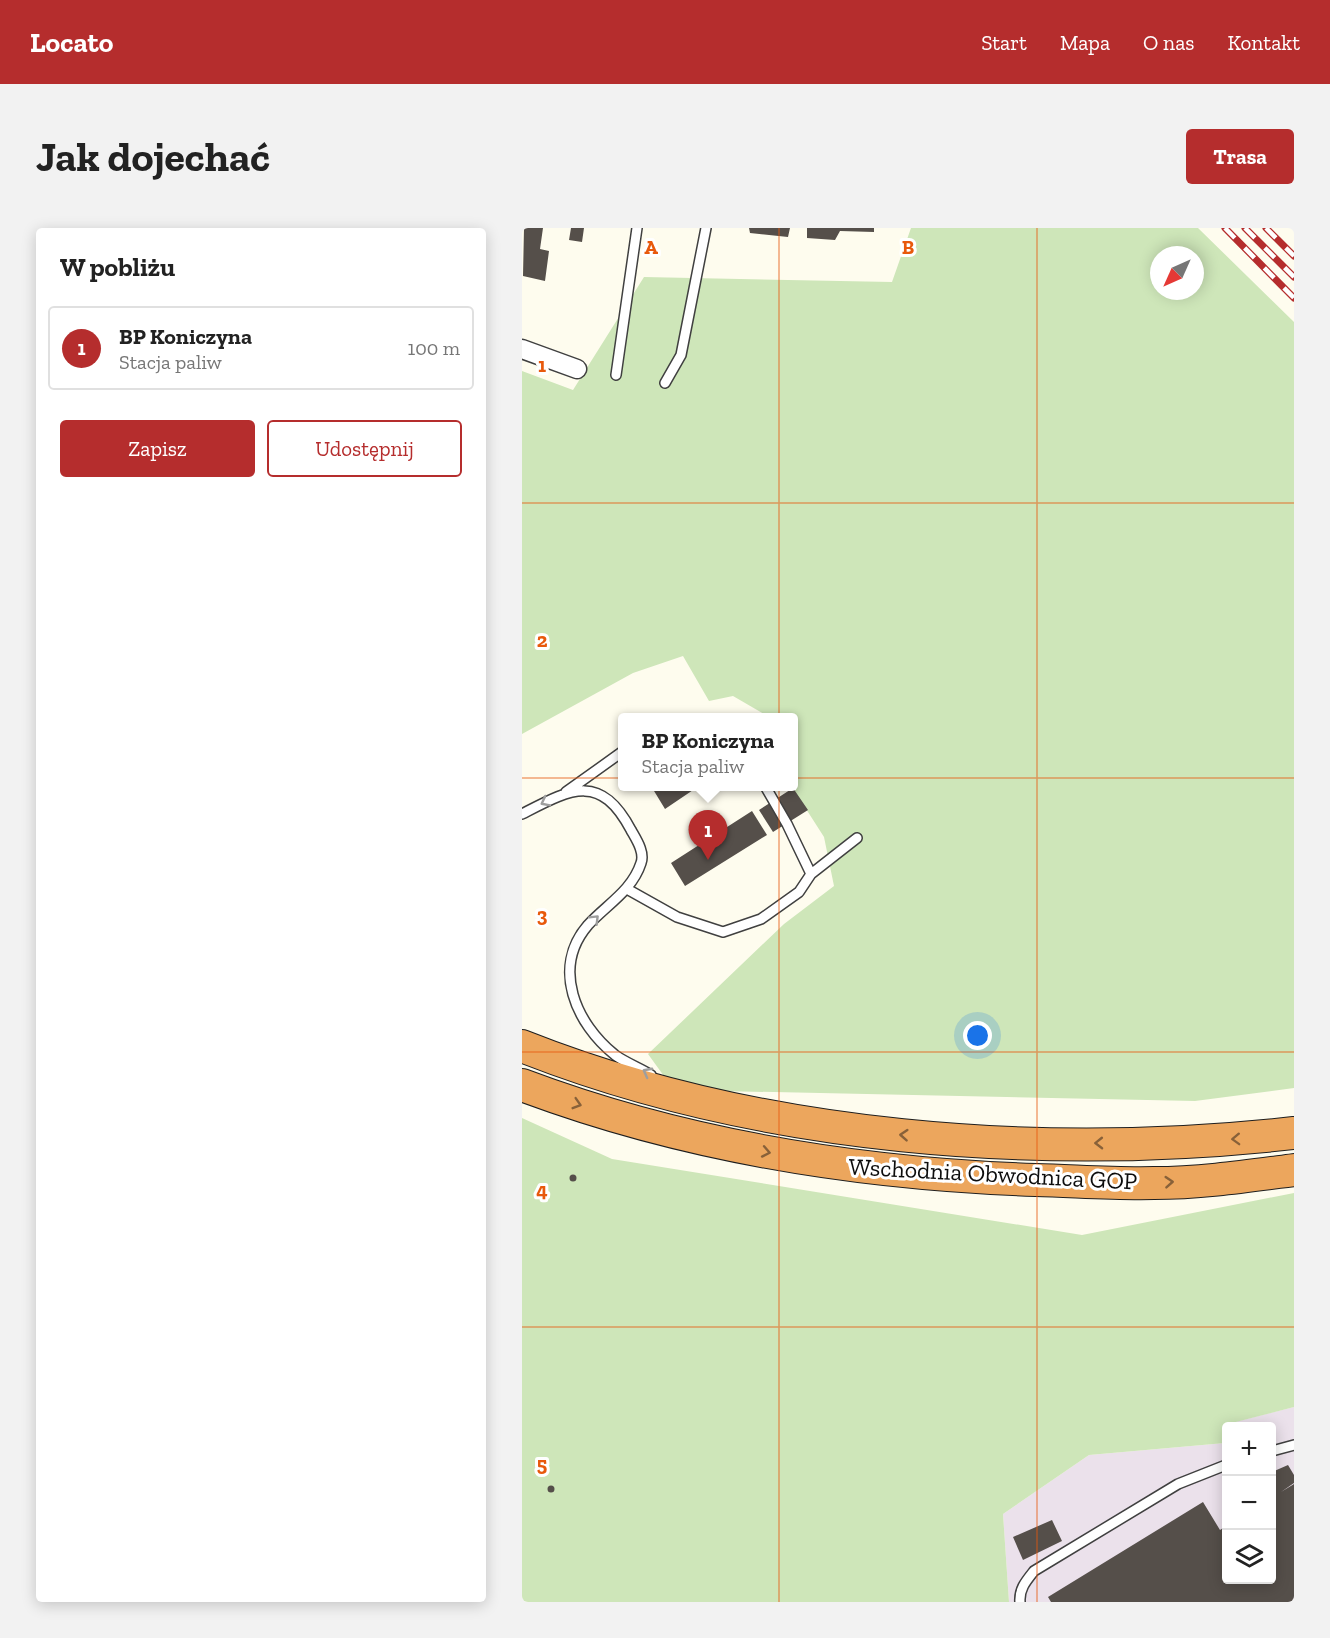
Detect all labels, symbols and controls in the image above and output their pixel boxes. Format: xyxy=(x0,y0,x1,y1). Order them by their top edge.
text: Locato xyxy=(30,26,113,59)
text: Start xyxy=(981,30,1027,55)
text: Mapa xyxy=(1060,30,1110,55)
text: O nas xyxy=(1143,30,1194,55)
text: Kontakt xyxy=(1227,30,1300,55)
button: Trasa xyxy=(1186,129,1294,184)
text: Jak dojechać xyxy=(36,131,270,182)
text: A xyxy=(644,235,658,259)
text: B xyxy=(902,235,914,259)
north arrow xyxy=(1150,246,1204,300)
text: W pobliżu xyxy=(60,251,175,283)
text: BP Koniczyna xyxy=(119,323,252,350)
text: 1 xyxy=(77,336,86,360)
text: 100 m xyxy=(407,336,460,360)
text: Stacja paliw xyxy=(119,350,222,374)
text: 1 xyxy=(538,353,546,377)
button: Zapisz xyxy=(60,420,255,477)
button: Udostępnij xyxy=(267,420,462,477)
text: 2 xyxy=(537,628,548,652)
popup xyxy=(618,713,798,791)
text: BP Koniczyna xyxy=(641,727,775,754)
text: Stacja paliw xyxy=(641,754,744,778)
one-way arrow xyxy=(540,795,551,807)
pin: 1 xyxy=(688,810,728,860)
text: 3 xyxy=(537,903,548,927)
one-way arrow xyxy=(587,915,598,926)
your location xyxy=(963,1021,992,1050)
one-way arrow xyxy=(643,1068,653,1079)
one-way arrow xyxy=(571,1097,582,1109)
one-way arrow xyxy=(899,1129,908,1142)
one-way arrow xyxy=(1231,1132,1240,1145)
one-way arrow xyxy=(1094,1137,1103,1149)
one-way arrow xyxy=(760,1145,770,1158)
street label: Wschodnia Obwodnica GOP xyxy=(848,1151,1138,1196)
one-way arrow xyxy=(1164,1176,1173,1189)
text: 4 xyxy=(536,1178,548,1202)
map controls xyxy=(1222,1422,1276,1584)
button: + xyxy=(1222,1422,1276,1476)
text: 5 xyxy=(537,1452,547,1476)
button: − xyxy=(1222,1476,1276,1530)
button: layers xyxy=(1222,1530,1276,1584)

